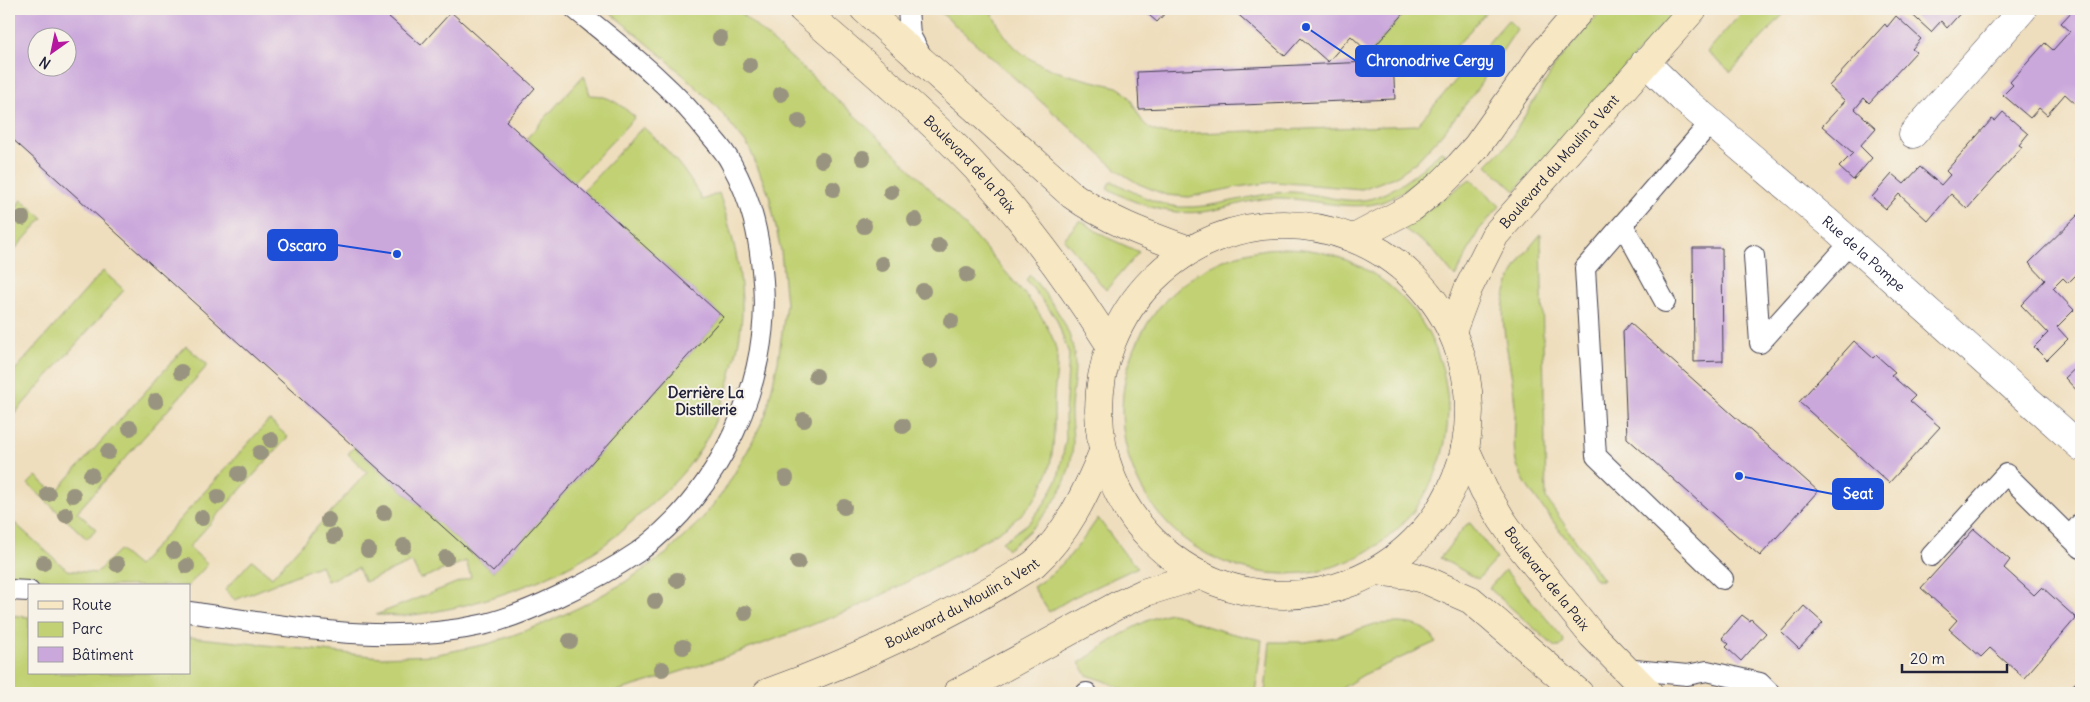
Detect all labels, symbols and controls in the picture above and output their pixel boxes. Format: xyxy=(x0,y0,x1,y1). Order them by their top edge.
north arrow xyxy=(28,28,78,78)
callout: Chronodrive Cergy xyxy=(1356,46,1504,76)
text: Chronodrive Cergy xyxy=(1366,51,1494,71)
text: N xyxy=(36,53,54,73)
street label: Boulevard du Moulin à Vent xyxy=(1496,90,1623,232)
street label: Boulevard de la Paix xyxy=(920,112,1020,217)
street label: Rue de la Pompe xyxy=(1818,212,1909,296)
callout: Oscaro xyxy=(268,230,337,260)
text: Oscaro xyxy=(278,236,327,255)
district label: Derrière La Distillerie xyxy=(668,383,745,419)
callout: Seat xyxy=(1833,479,1883,509)
text: Seat xyxy=(1843,484,1874,503)
street label: Boulevard de la Paix xyxy=(1500,523,1594,634)
street label: Boulevard du Moulin à Vent xyxy=(882,554,1043,652)
legend xyxy=(28,584,190,674)
text: Route xyxy=(72,595,112,614)
text: Parc xyxy=(72,619,103,638)
scale bar xyxy=(1902,642,2008,674)
text: Bâtiment xyxy=(72,645,134,664)
text: 20 m xyxy=(1910,649,1945,668)

